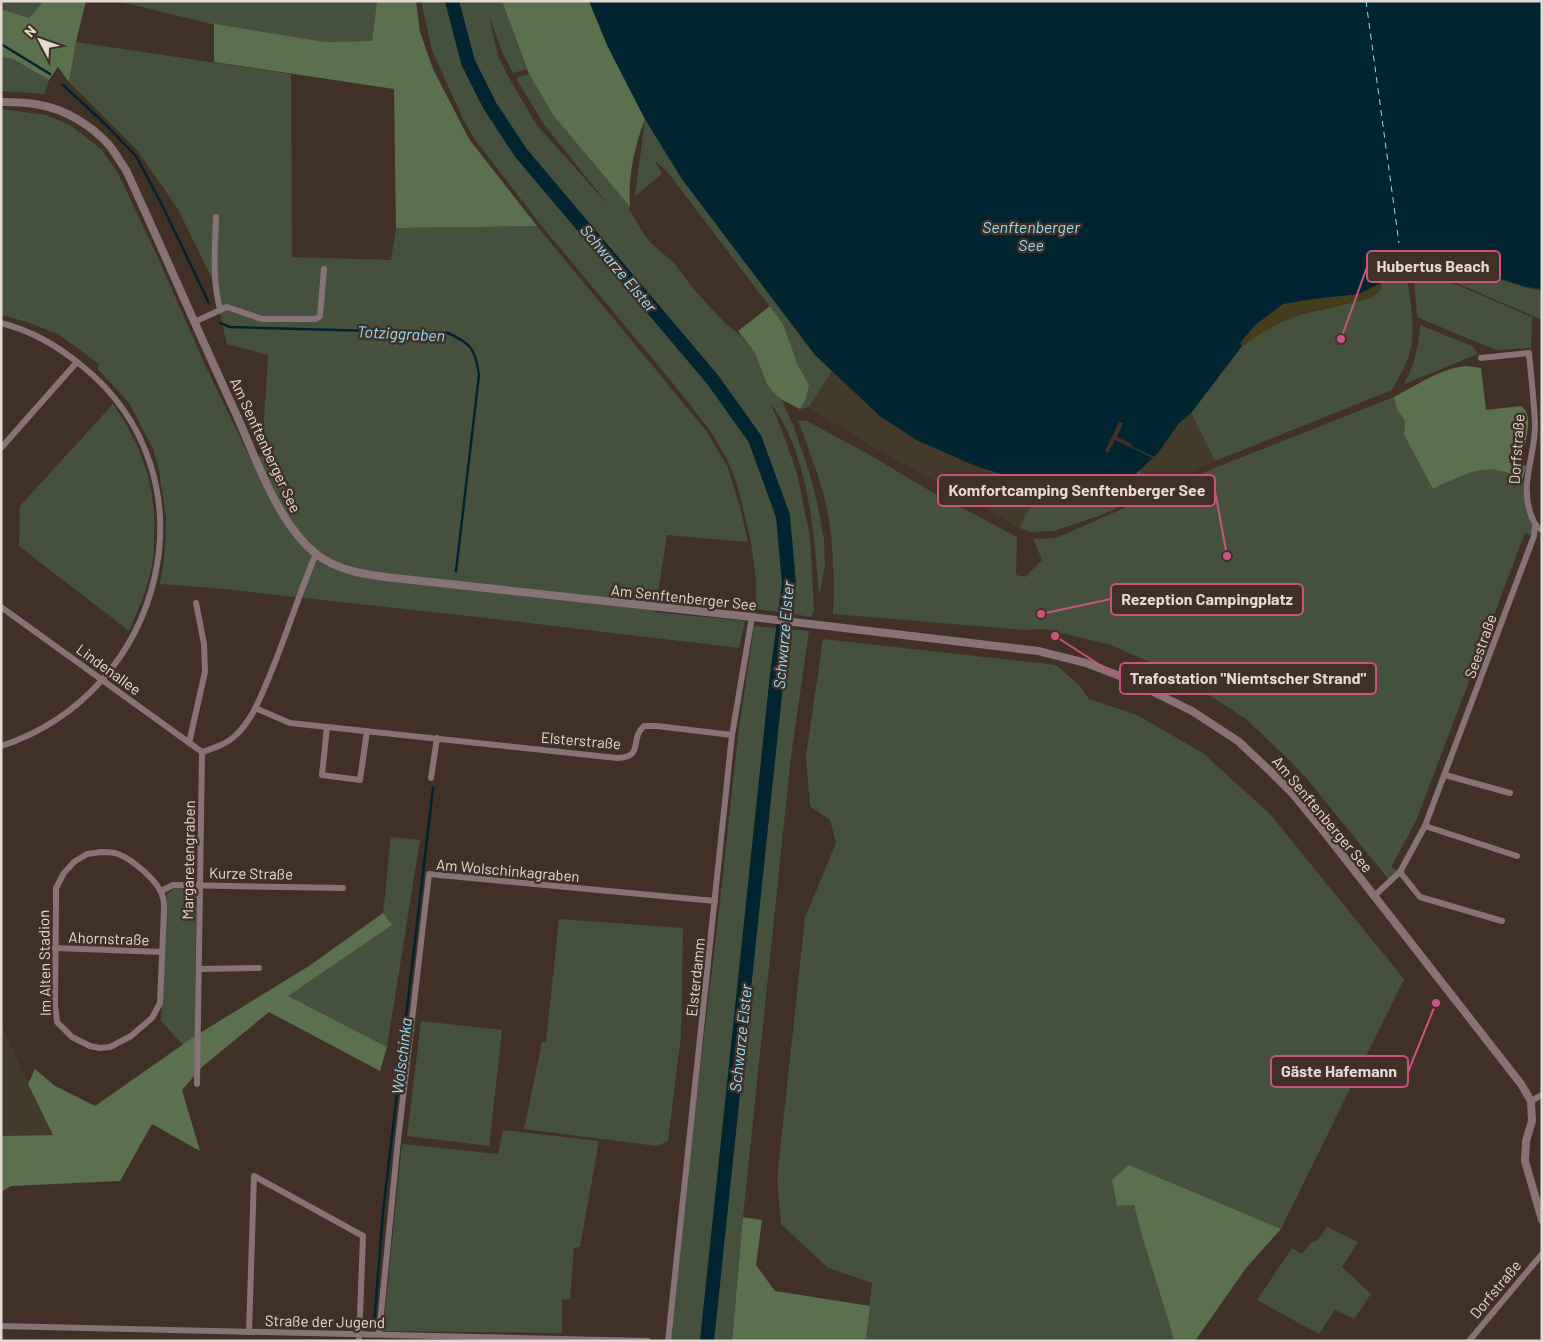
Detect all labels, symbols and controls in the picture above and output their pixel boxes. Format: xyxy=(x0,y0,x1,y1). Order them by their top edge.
north arrow xyxy=(15,15,65,65)
text: N xyxy=(20,22,39,40)
water label: Senftenberger See xyxy=(982,217,1081,254)
water label: Schwarze Elster xyxy=(577,220,662,317)
callout: Hubertus Beach xyxy=(1367,251,1500,282)
text: Hubertus Beach xyxy=(1376,256,1490,275)
water label: Totziggraben xyxy=(356,321,446,345)
street label: Am Senftenberger See xyxy=(227,375,305,515)
street label: Dorfstraße xyxy=(1505,413,1527,485)
callout: Komfortcamping Senftenberger See xyxy=(938,475,1215,506)
text: Komfortcamping Senftenberger See xyxy=(948,480,1206,499)
water label: Schwarze Elster xyxy=(769,579,797,690)
street label: Am Senftenberger See xyxy=(610,580,758,614)
callout: Rezeption Campingplatz xyxy=(1111,584,1303,615)
text: Rezeption Campingplatz xyxy=(1121,589,1293,608)
street label: Seestraße xyxy=(1460,612,1500,680)
street label: Lindenallee xyxy=(73,640,145,698)
callout: Trafostation "Niemtscher Strand" xyxy=(1120,663,1376,694)
text: Trafostation "Niemtscher Strand" xyxy=(1130,668,1366,687)
street label: Elsterstraße xyxy=(540,728,622,752)
street label: Am Senftenberger See xyxy=(1269,752,1377,876)
street label: Margaretengraben xyxy=(178,800,198,920)
street label: Am Wolschinkagraben xyxy=(436,855,580,885)
street label: Kurze Straße xyxy=(209,863,293,883)
street label: Im Alten Stadion xyxy=(34,910,54,1016)
street label: Ahornstraße xyxy=(68,928,150,948)
street label: Elsterdamm xyxy=(682,937,708,1017)
water label: Schwarze Elster xyxy=(725,982,755,1093)
water label: Wolschinka xyxy=(387,1017,415,1095)
callout: Gäste Hafemann xyxy=(1271,1056,1408,1087)
text: Gäste Hafemann xyxy=(1281,1061,1397,1080)
street label: Dorfstraße xyxy=(1466,1256,1524,1322)
street label: Straße der Jugend xyxy=(265,1311,385,1331)

